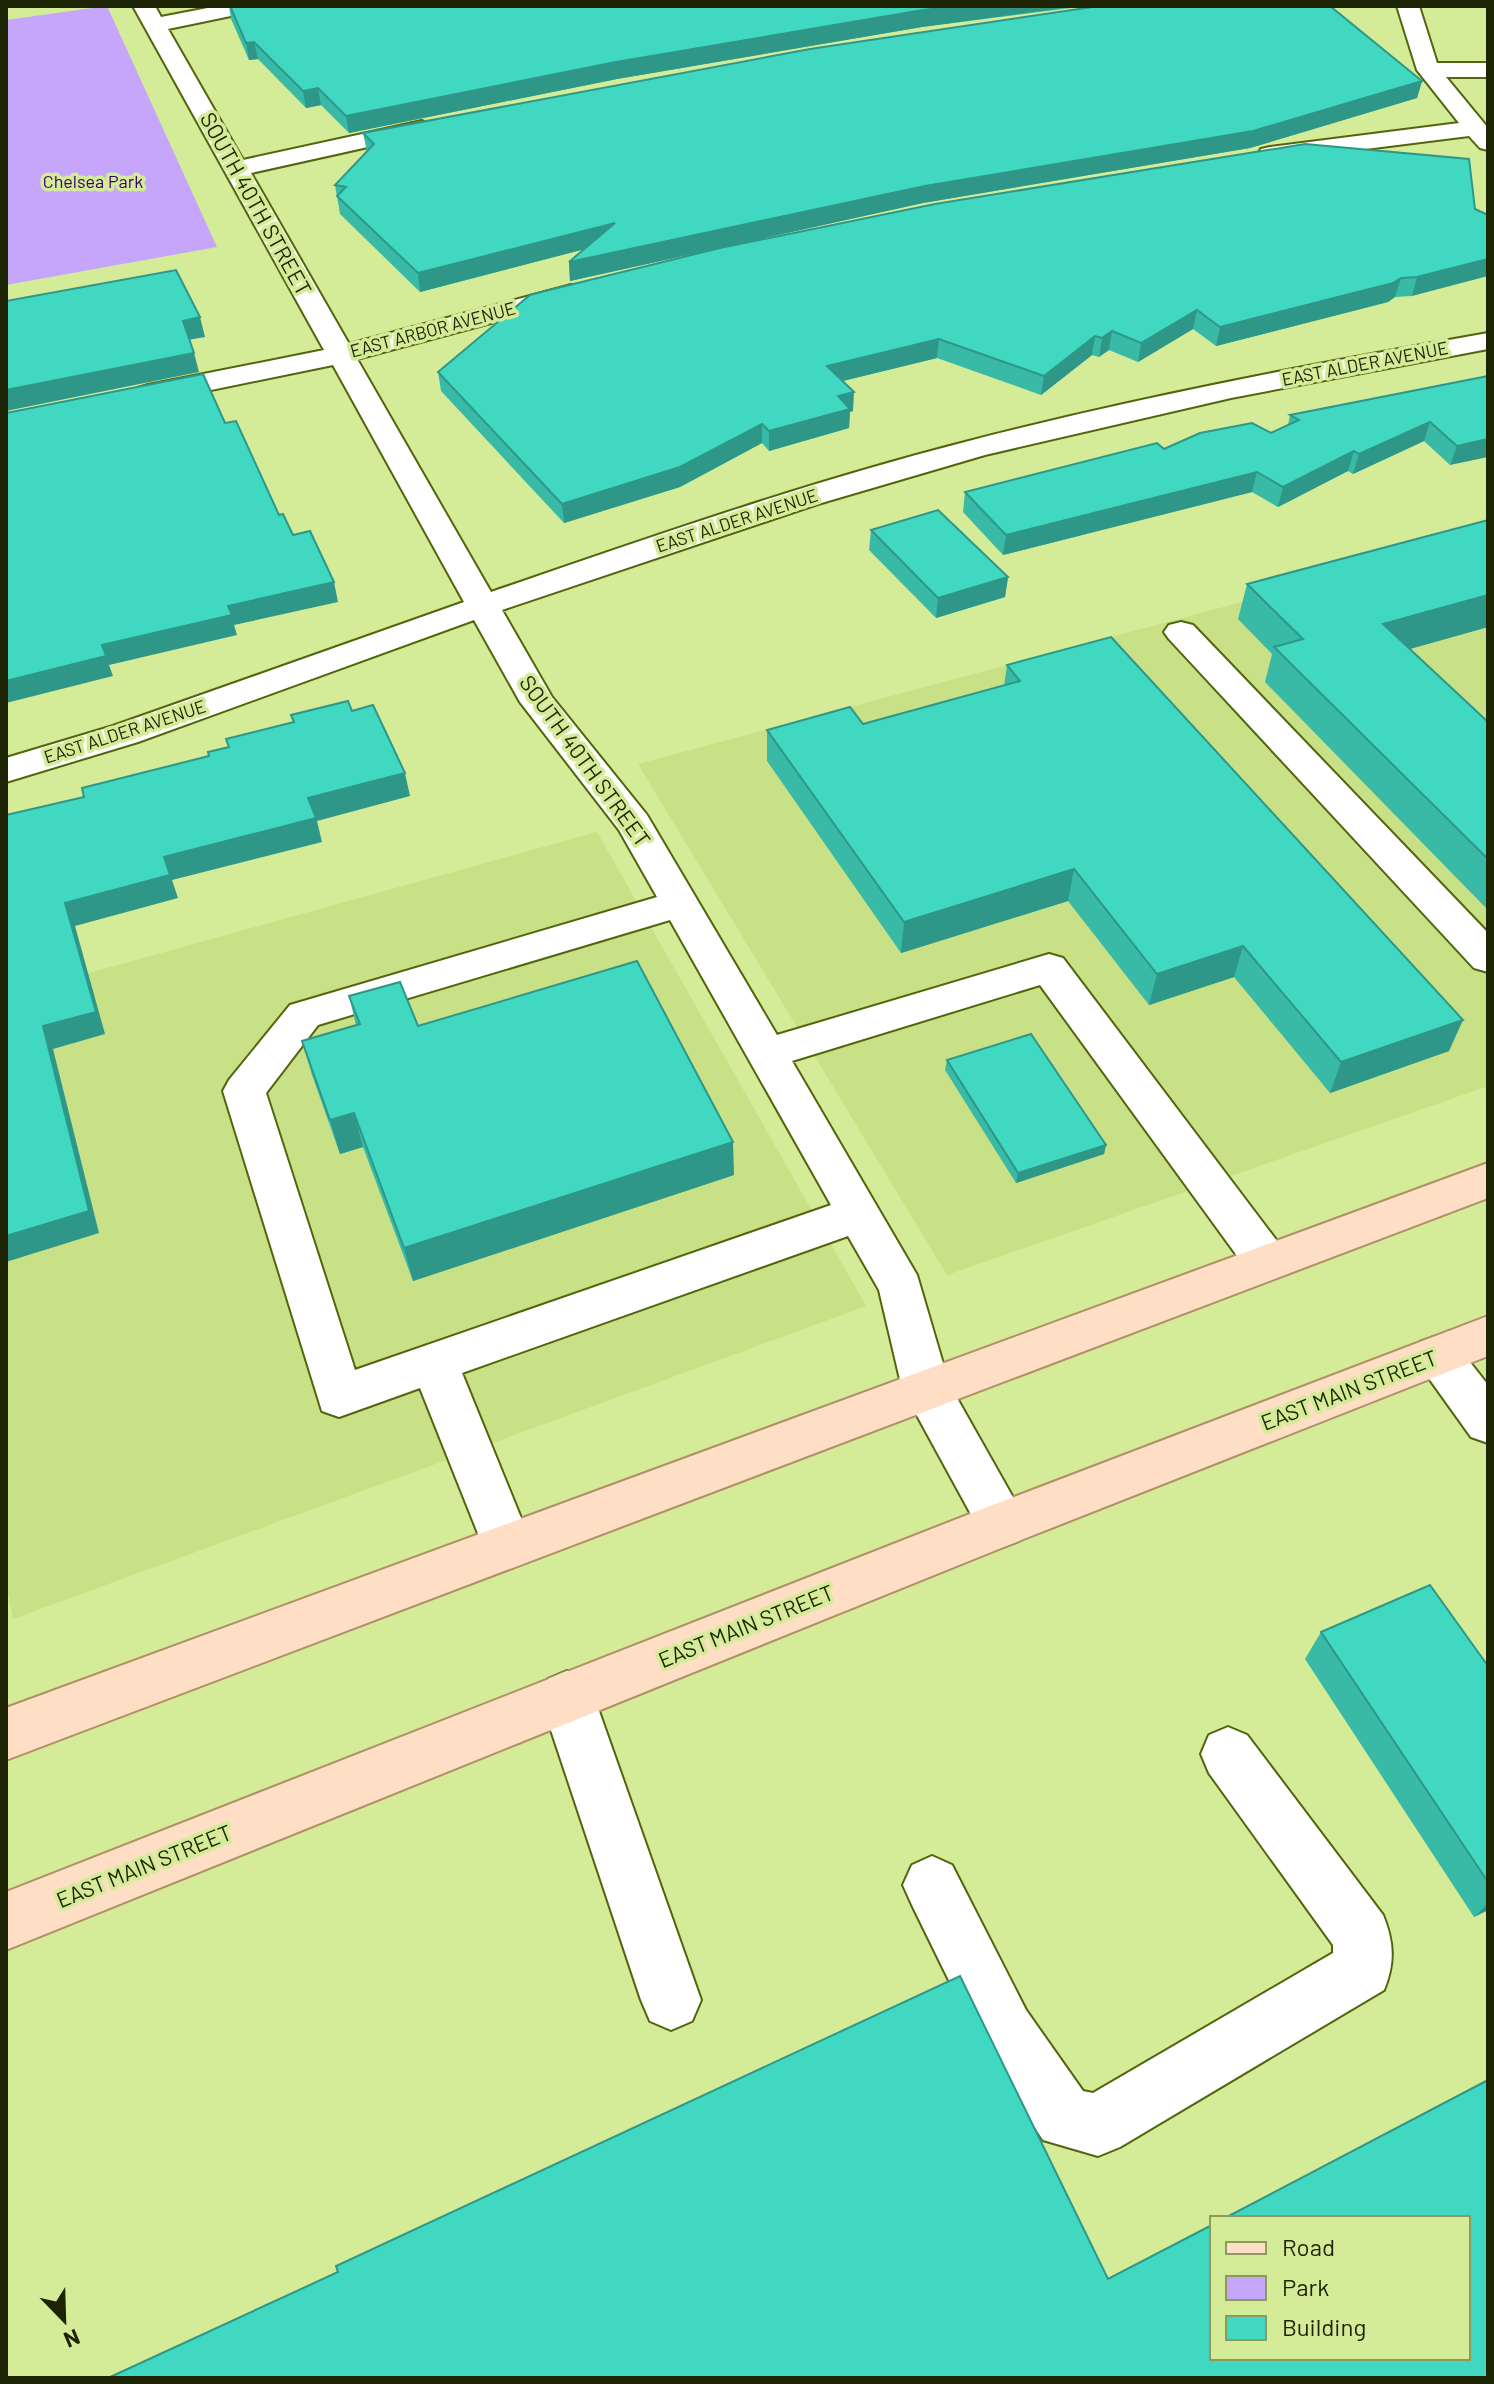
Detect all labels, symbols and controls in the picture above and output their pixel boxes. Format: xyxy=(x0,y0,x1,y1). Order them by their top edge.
street label: SOUTH 40TH STREET xyxy=(196,107,318,300)
park label: Chelsea Park xyxy=(43,170,143,192)
street label: EAST ARBOR AVENUE xyxy=(348,296,518,362)
street label: EAST ALDER AVENUE xyxy=(1280,336,1450,390)
street label: EAST ALDER AVENUE xyxy=(653,483,820,557)
street label: SOUTH 40TH STREET xyxy=(515,670,657,851)
street label: EAST ALDER AVENUE xyxy=(41,694,208,768)
street label: EAST MAIN STREET xyxy=(1257,1343,1440,1435)
street label: EAST MAIN STREET xyxy=(654,1578,837,1672)
street label: EAST MAIN STREET xyxy=(52,1818,235,1912)
legend xyxy=(1210,2216,1470,2360)
text: Road xyxy=(1282,2232,1335,2261)
text: Park xyxy=(1282,2272,1329,2301)
north arrow xyxy=(24,2280,104,2360)
text: Building xyxy=(1282,2312,1366,2341)
text: N xyxy=(60,2325,84,2354)

